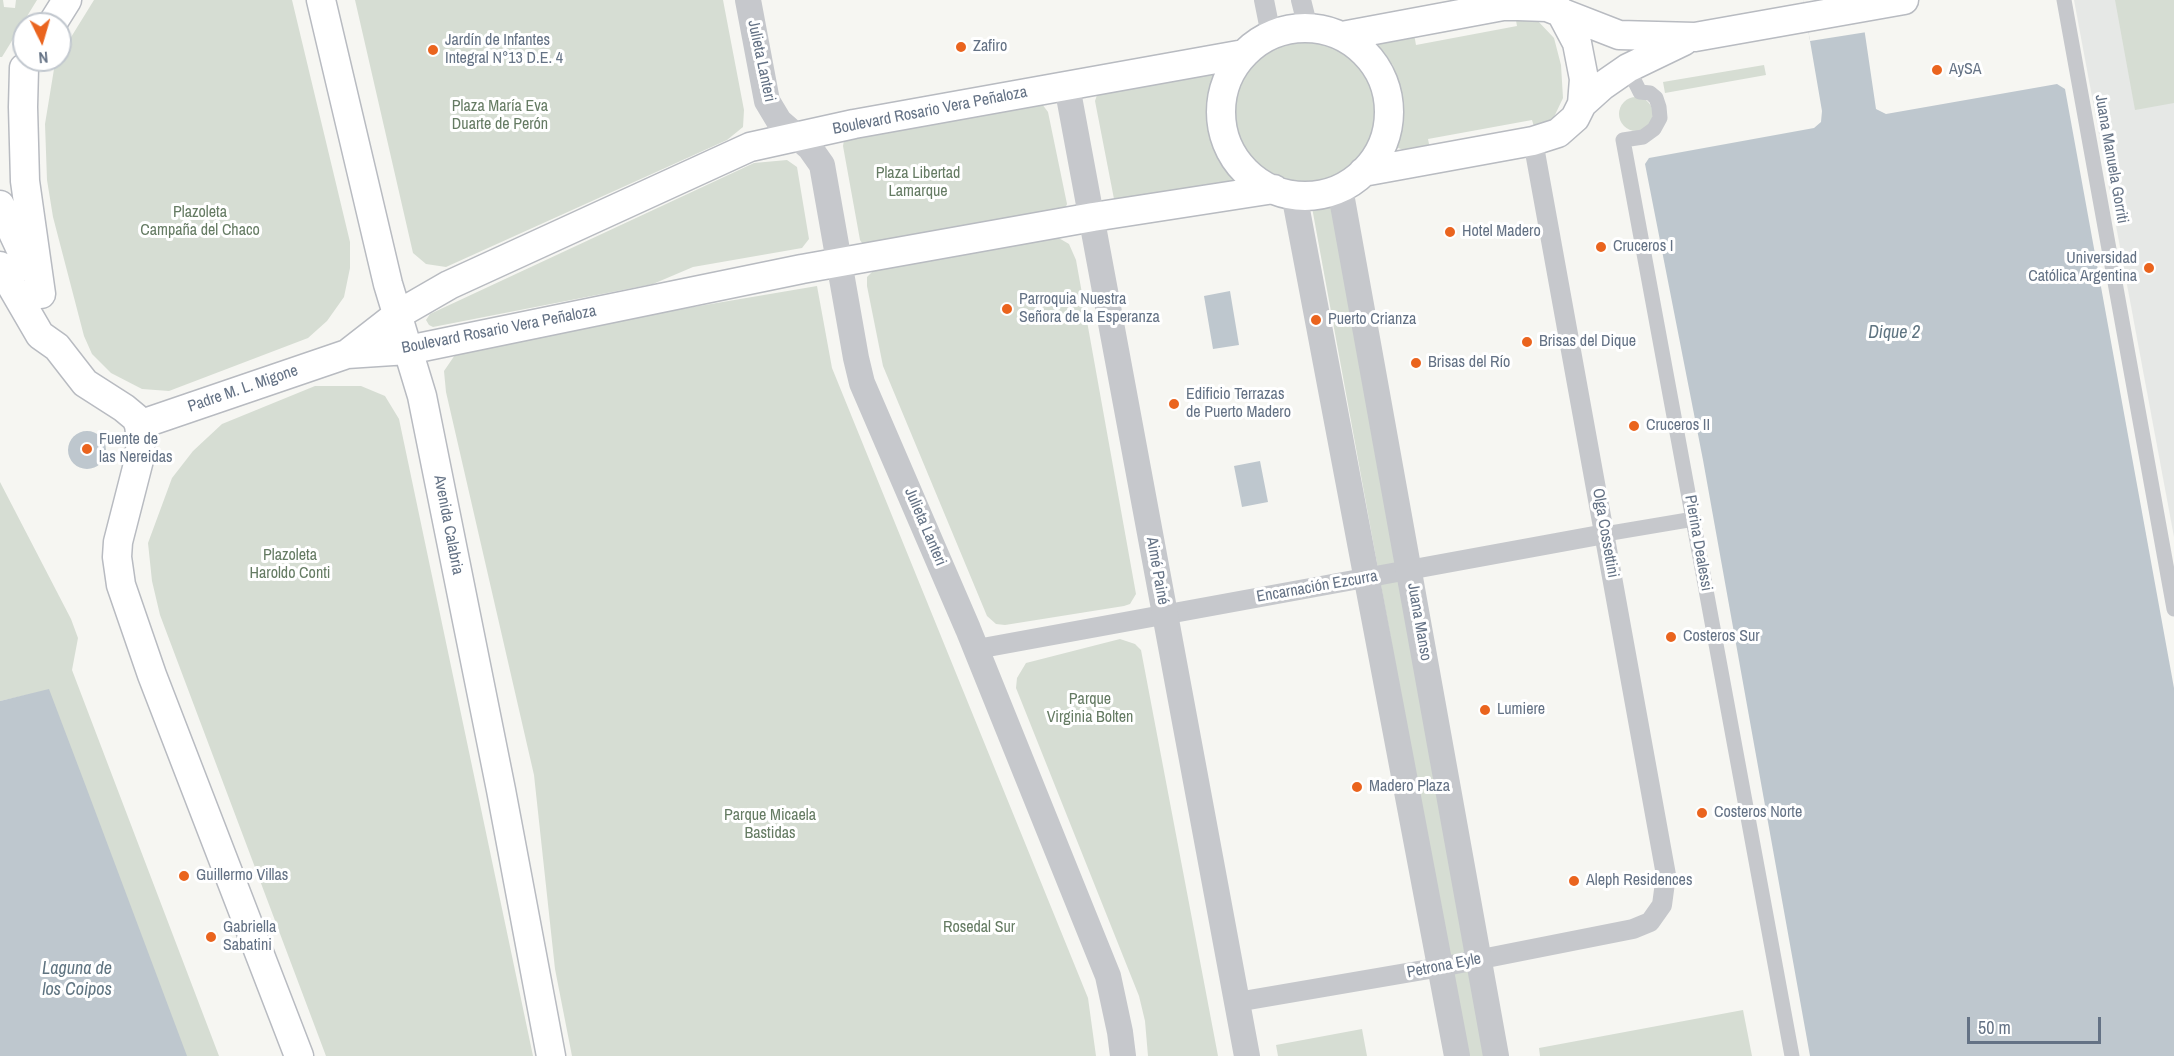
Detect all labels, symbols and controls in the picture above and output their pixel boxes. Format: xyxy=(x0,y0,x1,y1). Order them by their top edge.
north arrow xyxy=(12,12,72,72)
street label: Julieta Lanteri xyxy=(743,18,779,104)
place label: Jardín de Infantes Integral N°13 D.E. 4 xyxy=(445,31,563,69)
place label: Zafiro xyxy=(973,37,1007,57)
marker: Zafiro xyxy=(954,40,968,54)
marker: Jardín de Infantes Integral N°13 D.E. 4 xyxy=(426,43,440,57)
text: N xyxy=(38,47,49,69)
place label: AySA xyxy=(1949,60,1982,80)
marker: AySA xyxy=(1930,63,1944,77)
street label: Boulevard Rosario Vera Peñaloza xyxy=(831,83,1029,139)
street label: Juana Manuela Gorriti xyxy=(2090,93,2132,225)
park label: Plaza María Eva Duarte de Perón xyxy=(452,97,548,135)
park label: Plaza Libertad Lamarque xyxy=(876,164,960,202)
park label: Plazoleta Campaña del Chaco xyxy=(140,203,260,241)
place label: Hotel Madero xyxy=(1462,222,1541,242)
marker: Hotel Madero xyxy=(1443,225,1457,239)
place label: Cruceros I xyxy=(1613,237,1674,257)
marker: Cruceros I xyxy=(1594,240,1608,254)
place label: Universidad Católica Argentina xyxy=(2028,249,2137,287)
marker: Universidad Católica Argentina xyxy=(2142,261,2156,275)
place label: Parroquia Nuestra Señora de la Esperanza xyxy=(1019,290,1160,328)
street label: Boulevard Rosario Vera Peñaloza xyxy=(400,302,598,358)
marker: Parroquia Nuestra Señora de la Esperanza xyxy=(1000,302,1014,316)
place label: Puerto Crianza xyxy=(1328,310,1416,330)
marker: Puerto Crianza xyxy=(1309,313,1323,327)
water label: Dique 2 xyxy=(1868,322,1920,344)
place label: Brisas del Dique xyxy=(1539,332,1636,352)
marker: Brisas del Dique xyxy=(1520,335,1534,349)
place label: Brisas del Río xyxy=(1428,353,1510,373)
marker: Brisas del Río xyxy=(1409,356,1423,370)
street label: Padre M. L. Migone xyxy=(185,361,301,417)
place label: Edificio Terrazas de Puerto Madero xyxy=(1186,385,1291,423)
marker: Edificio Terrazas de Puerto Madero xyxy=(1167,397,1181,411)
place label: Cruceros II xyxy=(1646,416,1710,436)
marker: Cruceros II xyxy=(1627,419,1641,433)
place label: Fuente de las Nereidas xyxy=(99,430,173,468)
marker: Fuente de las Nereidas xyxy=(80,442,94,456)
street label: Avenida Calabria xyxy=(429,474,467,576)
street label: Julieta Lanteri xyxy=(900,485,950,569)
street label: Olga Cossettini xyxy=(1588,487,1622,579)
street label: Pierina Dealessi xyxy=(1680,494,1716,592)
street label: Aimé Painé xyxy=(1142,536,1172,606)
park label: Plazoleta Haroldo Conti xyxy=(250,546,330,584)
street label: Encarnación Ezcurra xyxy=(1255,567,1379,607)
street label: Juana Manso xyxy=(1403,582,1435,662)
place label: Costeros Sur xyxy=(1683,627,1760,647)
marker: Costeros Sur xyxy=(1664,630,1678,644)
park label: Parque Virginia Bolten xyxy=(1047,690,1133,728)
place label: Lumiere xyxy=(1497,700,1545,720)
marker: Lumiere xyxy=(1478,703,1492,717)
place label: Madero Plaza xyxy=(1369,777,1450,797)
marker: Madero Plaza xyxy=(1350,780,1364,794)
place label: Costeros Norte xyxy=(1714,803,1802,823)
park label: Parque Micaela Bastidas xyxy=(724,806,816,844)
marker: Costeros Norte xyxy=(1695,806,1709,820)
place label: Guillermo Villas xyxy=(196,866,288,886)
marker: Guillermo Villas xyxy=(177,869,191,883)
place label: Aleph Residences xyxy=(1586,871,1692,891)
marker: Aleph Residences xyxy=(1567,874,1581,888)
place label: Gabriella Sabatini xyxy=(223,918,276,956)
park label: Rosedal Sur xyxy=(943,918,1015,938)
marker: Gabriella Sabatini xyxy=(204,930,218,944)
street label: Petrona Eyle xyxy=(1405,949,1483,983)
water label: Laguna de los Coipos xyxy=(42,958,112,1000)
scale bar xyxy=(1970,1005,2104,1043)
text: 50 m xyxy=(1978,1015,2011,1040)

